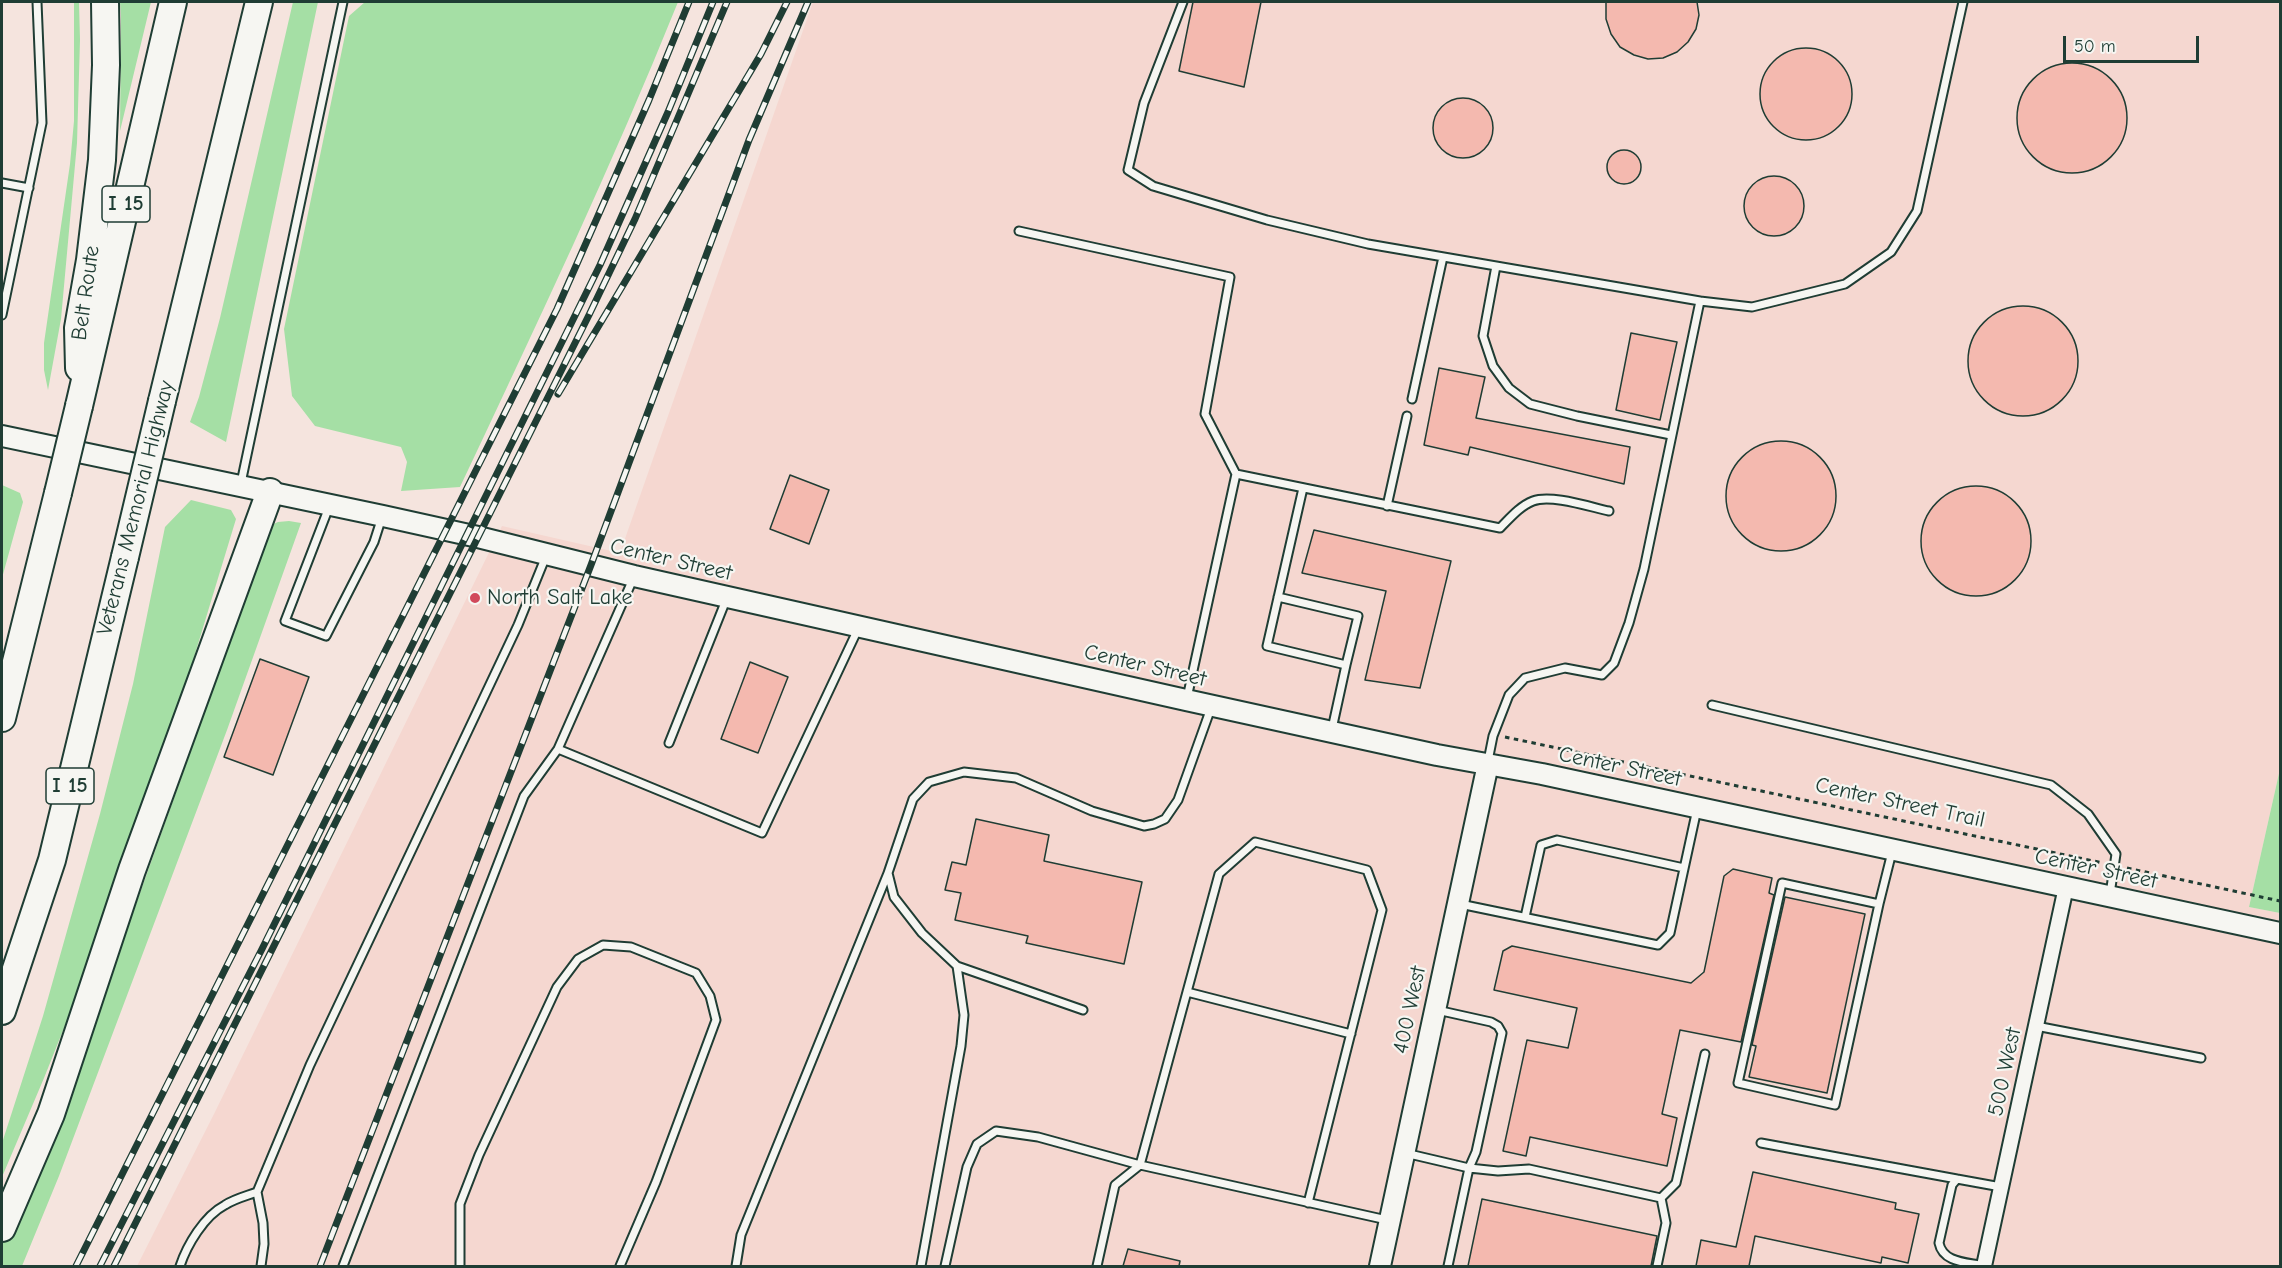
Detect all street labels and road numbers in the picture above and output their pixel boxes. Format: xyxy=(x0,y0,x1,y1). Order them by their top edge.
road number: I 15 xyxy=(102,186,150,222)
street label: Belt Route xyxy=(66,244,106,342)
street label: Veterans Memorial Highway xyxy=(92,378,180,638)
street label: Center Street xyxy=(607,533,735,587)
street label: Center Street xyxy=(1081,639,1209,693)
street label: Center Street xyxy=(1556,741,1684,793)
road number: I 15 xyxy=(46,768,94,804)
street label: Center Street Trail xyxy=(1813,772,1987,834)
street label: Center Street xyxy=(2032,843,2160,895)
street label: 400 West xyxy=(1388,964,1432,1056)
street label: 500 West xyxy=(1983,1025,2027,1119)

